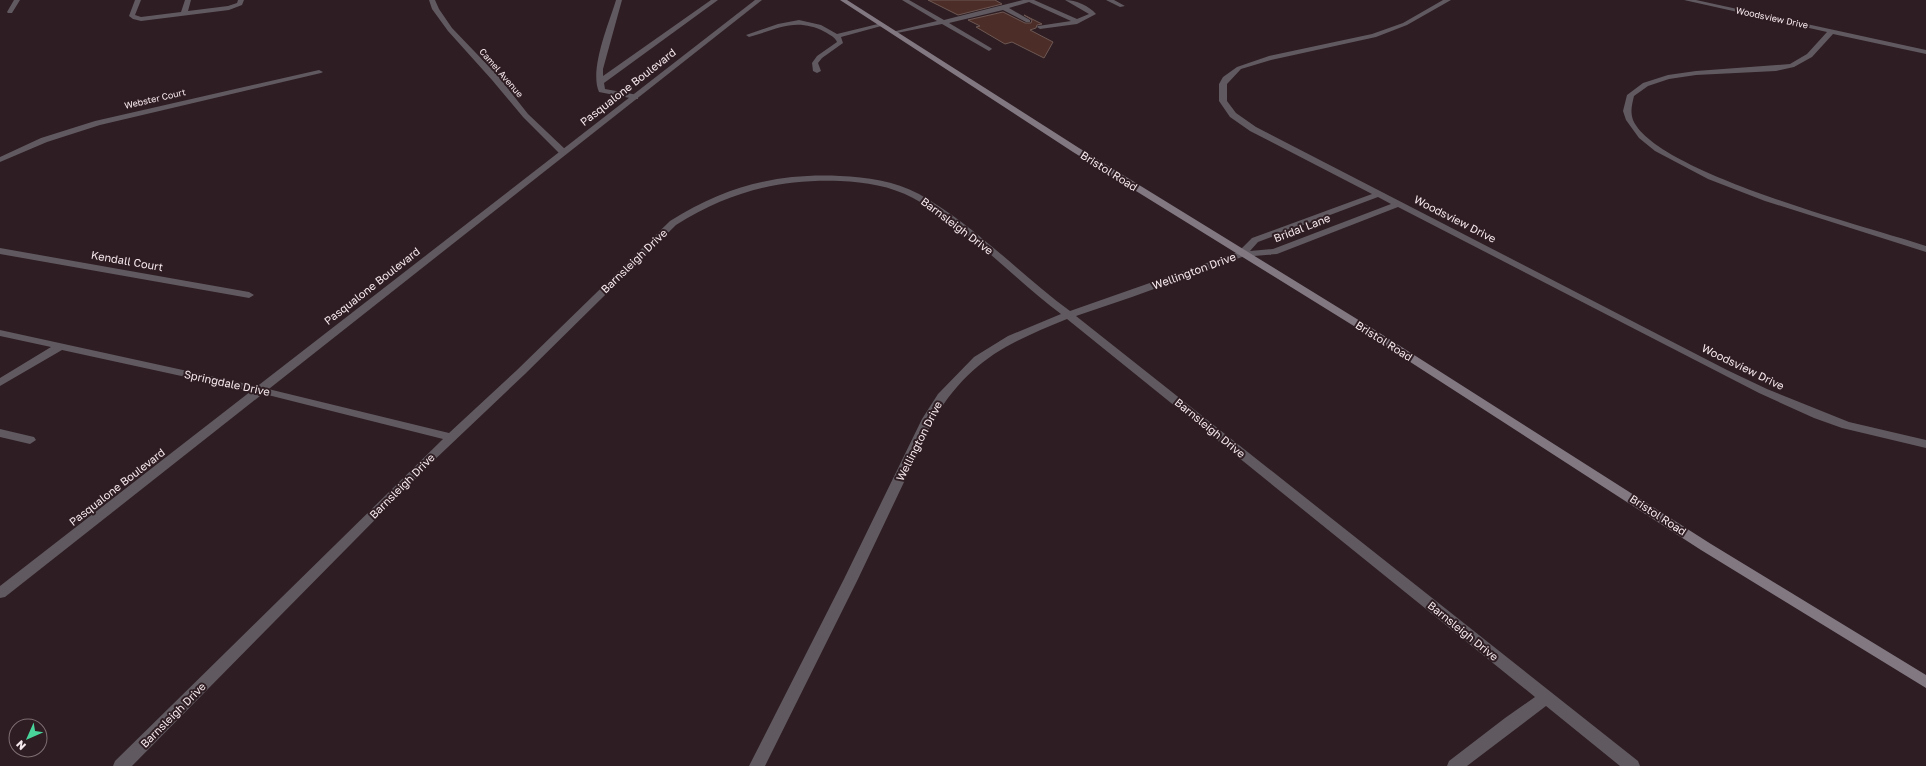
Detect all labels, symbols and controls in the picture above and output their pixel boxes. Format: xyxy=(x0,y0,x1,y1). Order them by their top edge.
street label: Woodsview Drive xyxy=(1735,4,1809,31)
street label: Pasqualone Boulevard xyxy=(577,45,678,128)
street label: Camel Avenue xyxy=(477,46,526,99)
street label: Webster Court xyxy=(123,86,187,111)
street label: Bristol Road xyxy=(1078,148,1140,193)
street label: Woodsview Drive xyxy=(1412,192,1498,245)
street label: Barnsleigh Drive xyxy=(919,194,996,257)
street label: Bridal Lane xyxy=(1272,211,1332,244)
street label: Barnsleigh Drive xyxy=(598,226,669,295)
street label: Pasqualone Boulevard xyxy=(321,244,422,327)
street label: Kendall Court xyxy=(90,248,164,273)
street label: Wellington Drive xyxy=(1150,249,1237,292)
street label: Bristol Road xyxy=(1353,318,1415,363)
street label: Woodsview Drive xyxy=(1700,341,1787,392)
street label: Springdale Drive xyxy=(183,367,271,398)
street label: Barnsleigh Drive xyxy=(1173,395,1248,460)
street label: Wellington Drive xyxy=(893,399,944,483)
street label: Pasqualone Boulevard xyxy=(66,445,167,528)
street label: Barnsleigh Drive xyxy=(366,450,437,521)
street label: Bristol Road xyxy=(1628,492,1689,538)
street label: Barnsleigh Drive xyxy=(1426,598,1501,663)
street label: Barnsleigh Drive xyxy=(137,679,208,750)
north arrow xyxy=(8,718,48,758)
text: N xyxy=(13,738,28,753)

